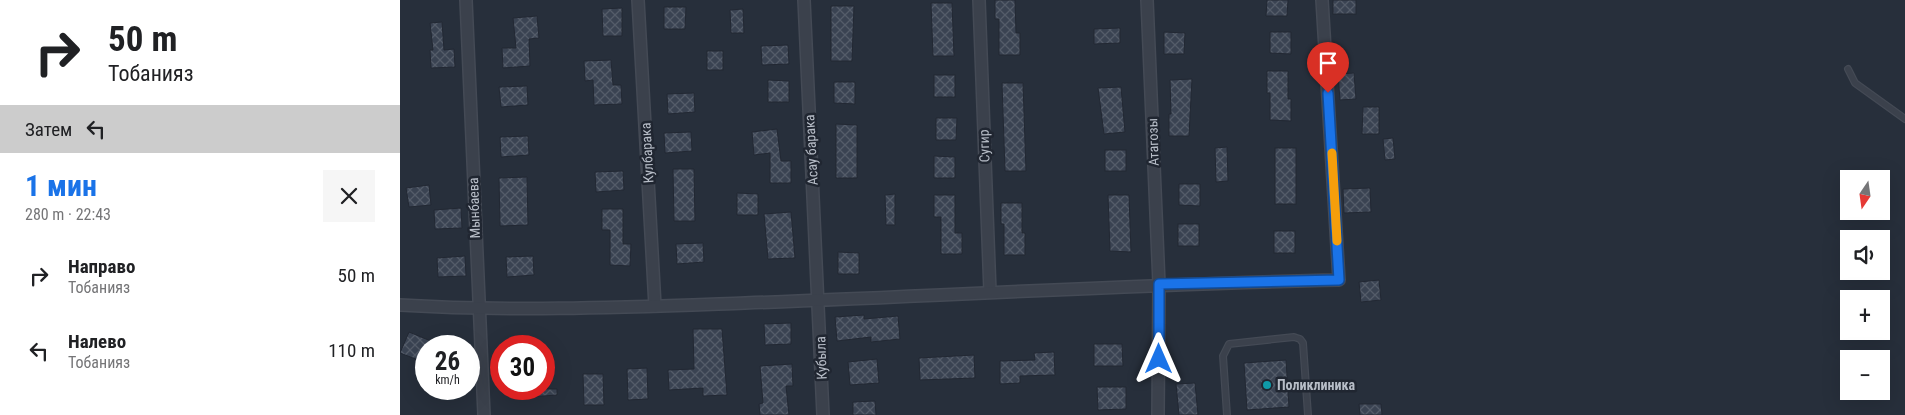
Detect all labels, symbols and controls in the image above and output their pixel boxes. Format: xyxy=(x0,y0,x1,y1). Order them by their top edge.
text: 50 m xyxy=(108,19,177,60)
icon: right xyxy=(25,20,90,85)
pin xyxy=(1307,42,1349,93)
icon: arrive xyxy=(1314,49,1342,77)
text: Тобанияз xyxy=(108,61,193,86)
street label: Асау барака xyxy=(801,114,821,186)
icon: left xyxy=(82,115,110,143)
text: Затем xyxy=(25,118,72,141)
street label: Атагозы xyxy=(1144,118,1162,166)
street label: Кулбарака xyxy=(637,122,657,184)
street label: Сугир xyxy=(975,129,993,163)
text: 1 мин xyxy=(25,168,97,203)
button: close xyxy=(323,170,375,222)
north arrow xyxy=(1840,170,1890,220)
map controls xyxy=(1840,170,1890,400)
street label: Мынбаева xyxy=(465,177,483,239)
text: 280 m · 22:43 xyxy=(25,205,111,224)
button: sound xyxy=(1840,230,1890,280)
text: Направо xyxy=(68,255,135,278)
icon: right xyxy=(25,262,53,290)
text: 50 m xyxy=(338,264,375,287)
text: Тобанияз xyxy=(68,278,130,297)
button: + xyxy=(1840,290,1890,340)
text: Налево xyxy=(68,330,126,353)
position arrow xyxy=(1132,332,1184,384)
speed limit sign: 30 xyxy=(490,335,555,400)
street label: Кубыла xyxy=(812,336,830,380)
icon: left xyxy=(25,337,53,365)
text: 110 m xyxy=(328,339,375,362)
text: 26 xyxy=(435,347,460,376)
button: − xyxy=(1840,350,1890,400)
text: Тобанияз xyxy=(68,353,130,372)
text: km/h xyxy=(435,373,460,387)
place label: Поликлиника xyxy=(1277,377,1356,393)
marker: Поликлиника xyxy=(1261,379,1273,391)

